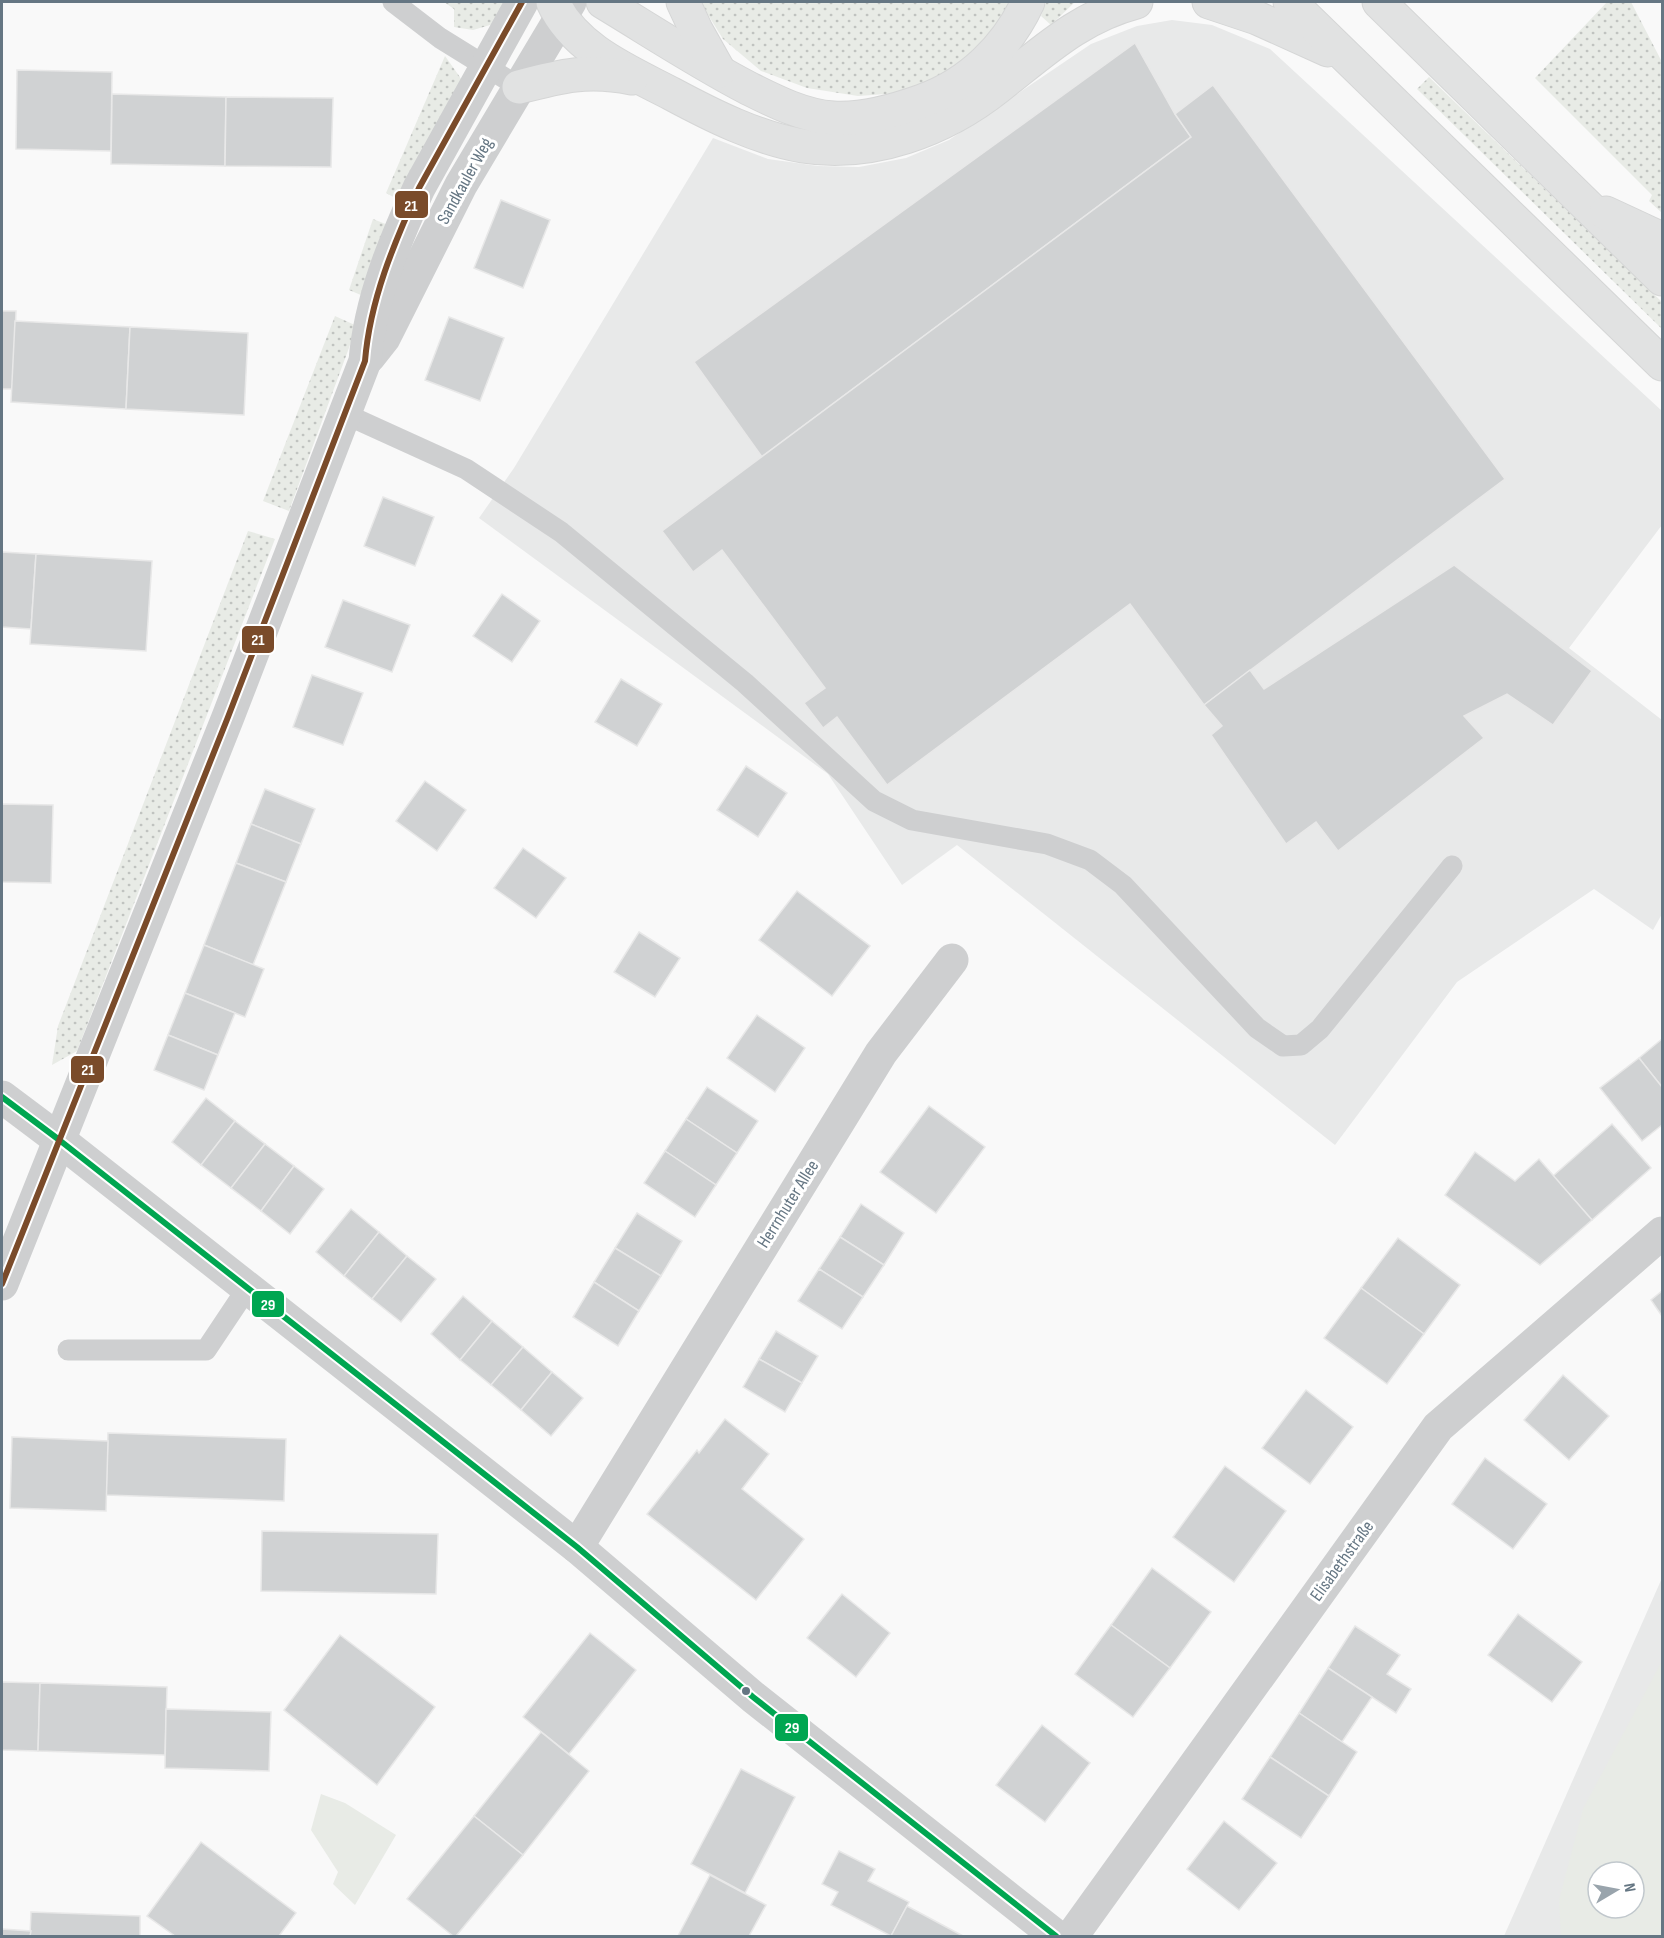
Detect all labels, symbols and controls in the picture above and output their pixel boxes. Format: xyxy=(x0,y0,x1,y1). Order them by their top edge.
street label: Sandkauler Weg xyxy=(433,134,497,228)
line badge: 21 xyxy=(394,190,429,219)
text: 21 xyxy=(404,197,418,216)
line badge: 21 xyxy=(241,625,275,654)
text: 21 xyxy=(251,631,265,650)
line badge: 21 xyxy=(70,1055,105,1084)
text: 21 xyxy=(81,1061,95,1080)
street label: Herrnhuter Allee xyxy=(753,1156,823,1252)
line badge: 29 xyxy=(251,1290,285,1318)
text: 29 xyxy=(261,1296,275,1315)
street label: Elisabethstraße xyxy=(1306,1517,1378,1605)
unlabelled marker xyxy=(740,1685,752,1697)
line badge: 29 xyxy=(774,1713,809,1742)
text: 29 xyxy=(785,1719,799,1738)
north arrow xyxy=(1586,1860,1646,1920)
text: N xyxy=(1619,1882,1639,1894)

